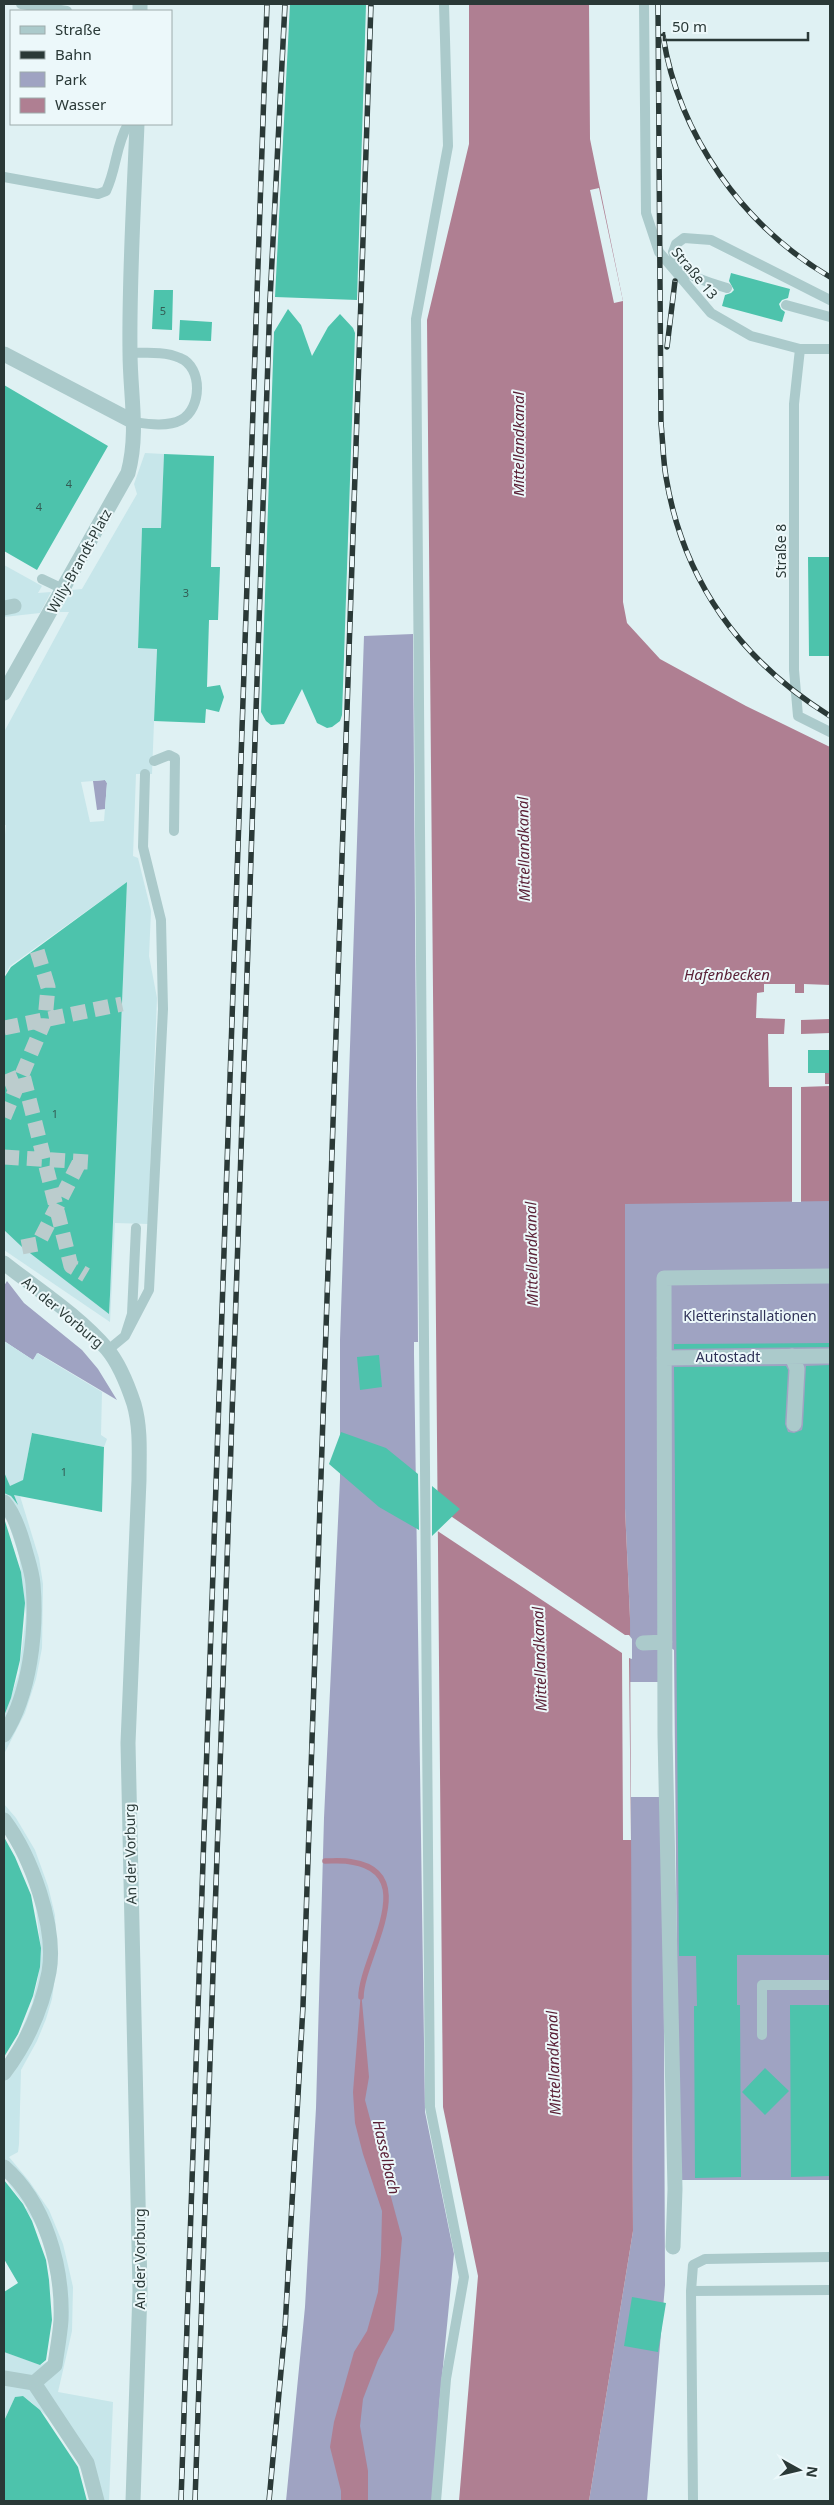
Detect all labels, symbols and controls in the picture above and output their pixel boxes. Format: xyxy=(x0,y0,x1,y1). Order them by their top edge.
legend xyxy=(10,10,172,125)
scale bar xyxy=(664,10,808,42)
text: 50 m xyxy=(672,16,707,36)
text: Straße xyxy=(55,19,101,39)
text: Bahn xyxy=(55,44,92,64)
text: Park xyxy=(55,69,87,89)
text: Wasser xyxy=(55,94,106,114)
street label: Straße 13 xyxy=(668,243,722,303)
house number: 5 xyxy=(160,303,166,318)
water label: Mittellandkanal xyxy=(508,391,528,496)
house number: 4 xyxy=(66,476,73,491)
house number: 4 xyxy=(36,499,43,514)
street label: Willy-Brandt-Platz xyxy=(42,505,116,616)
street label: Straße 8 xyxy=(771,524,790,578)
house number: 3 xyxy=(183,585,189,600)
water label: Mittellandkanal xyxy=(512,795,534,901)
water label: Hafenbecken xyxy=(684,964,770,984)
house number: 1 xyxy=(52,1106,58,1121)
water label: Mittellandkanal xyxy=(520,1200,542,1306)
street label: An der Vorburg xyxy=(18,1272,108,1352)
park label: Kletterinstallationen xyxy=(683,1306,817,1325)
park label: Autostadt xyxy=(696,1347,760,1366)
house number: 1 xyxy=(61,1464,67,1479)
water label: Mittellandkanal xyxy=(527,1605,551,1712)
street label: An der Vorburg xyxy=(120,1803,140,1905)
water label: Mittellandkanal xyxy=(541,2009,565,2116)
water label: Hasselbach xyxy=(369,2118,405,2196)
street label: An der Vorburg xyxy=(130,2208,149,2310)
north arrow xyxy=(774,2445,824,2495)
text: N xyxy=(802,2465,823,2479)

